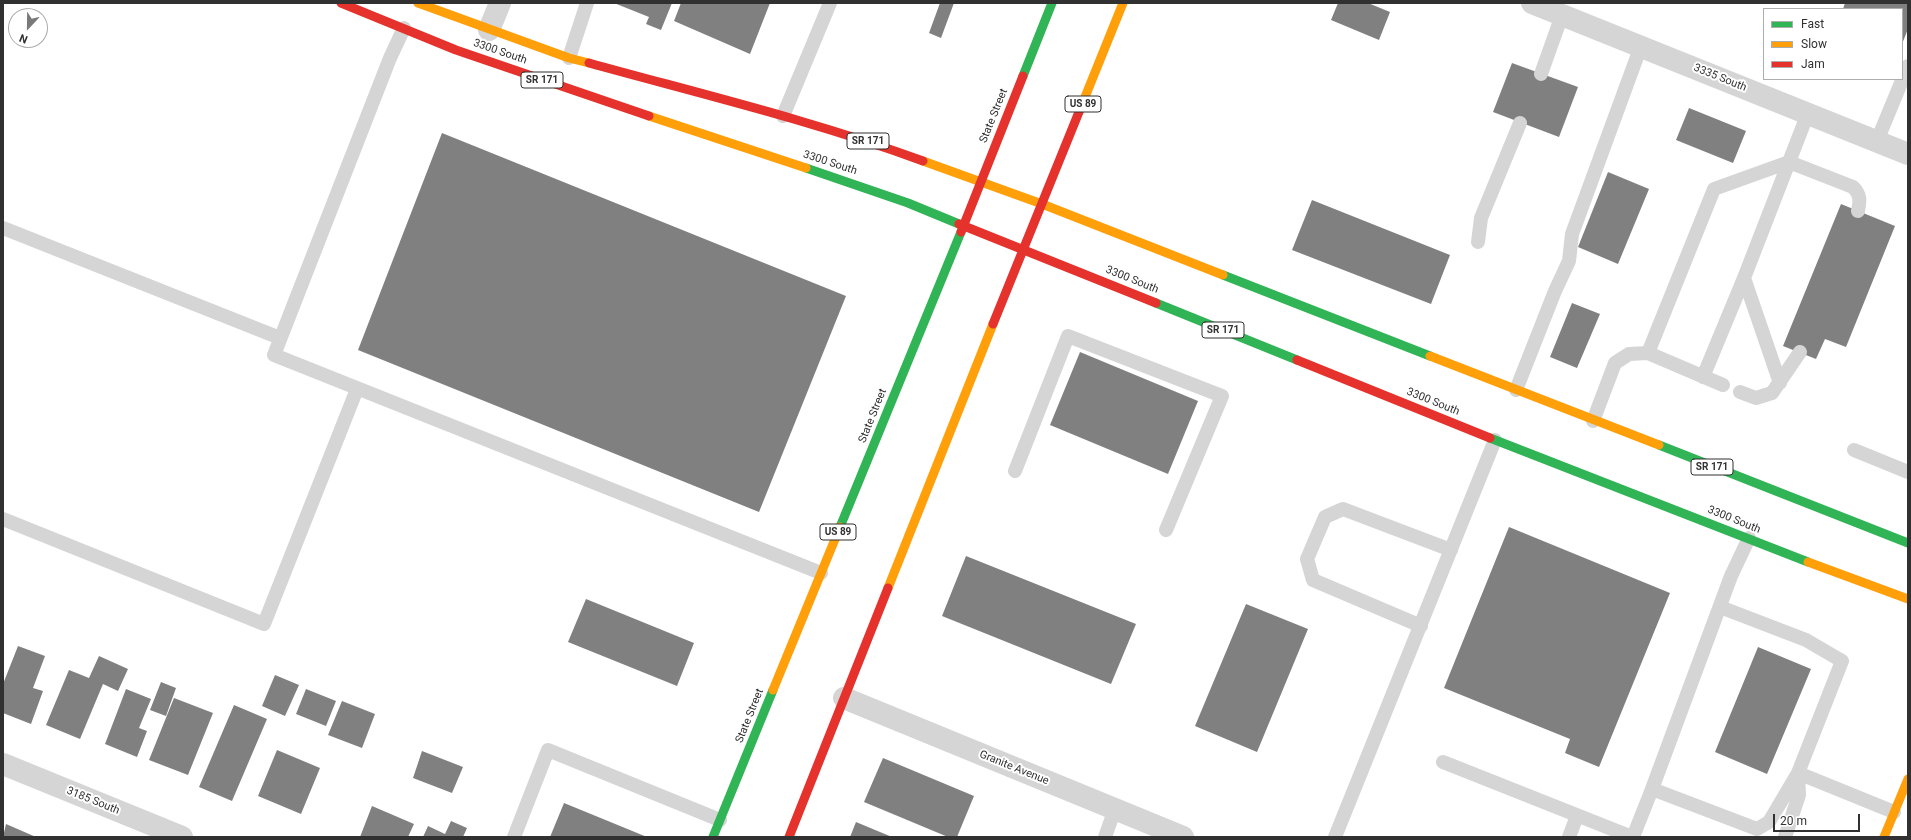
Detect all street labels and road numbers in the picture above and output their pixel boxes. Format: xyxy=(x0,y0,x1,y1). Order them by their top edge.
street label: 3300 South xyxy=(471,37,529,67)
street label: 3335 South xyxy=(1692,61,1748,95)
road number: SR 171 xyxy=(521,72,563,88)
street label: State Street xyxy=(977,87,1011,145)
road number: US 89 xyxy=(1065,96,1101,112)
road number: SR 171 xyxy=(847,133,889,149)
street label: 3300 South xyxy=(801,148,859,178)
street label: 3300 South xyxy=(1104,263,1160,297)
road number: SR 171 xyxy=(1202,322,1244,338)
street label: 3300 South xyxy=(1405,385,1461,419)
street label: State Street xyxy=(856,387,890,445)
road number: SR 171 xyxy=(1691,459,1733,475)
street label: 3300 South xyxy=(1706,503,1762,537)
road number: US 89 xyxy=(820,524,856,540)
street label: State Street xyxy=(733,687,767,745)
street label: Granite Avenue xyxy=(977,748,1051,788)
street label: 3185 South xyxy=(65,784,121,818)

